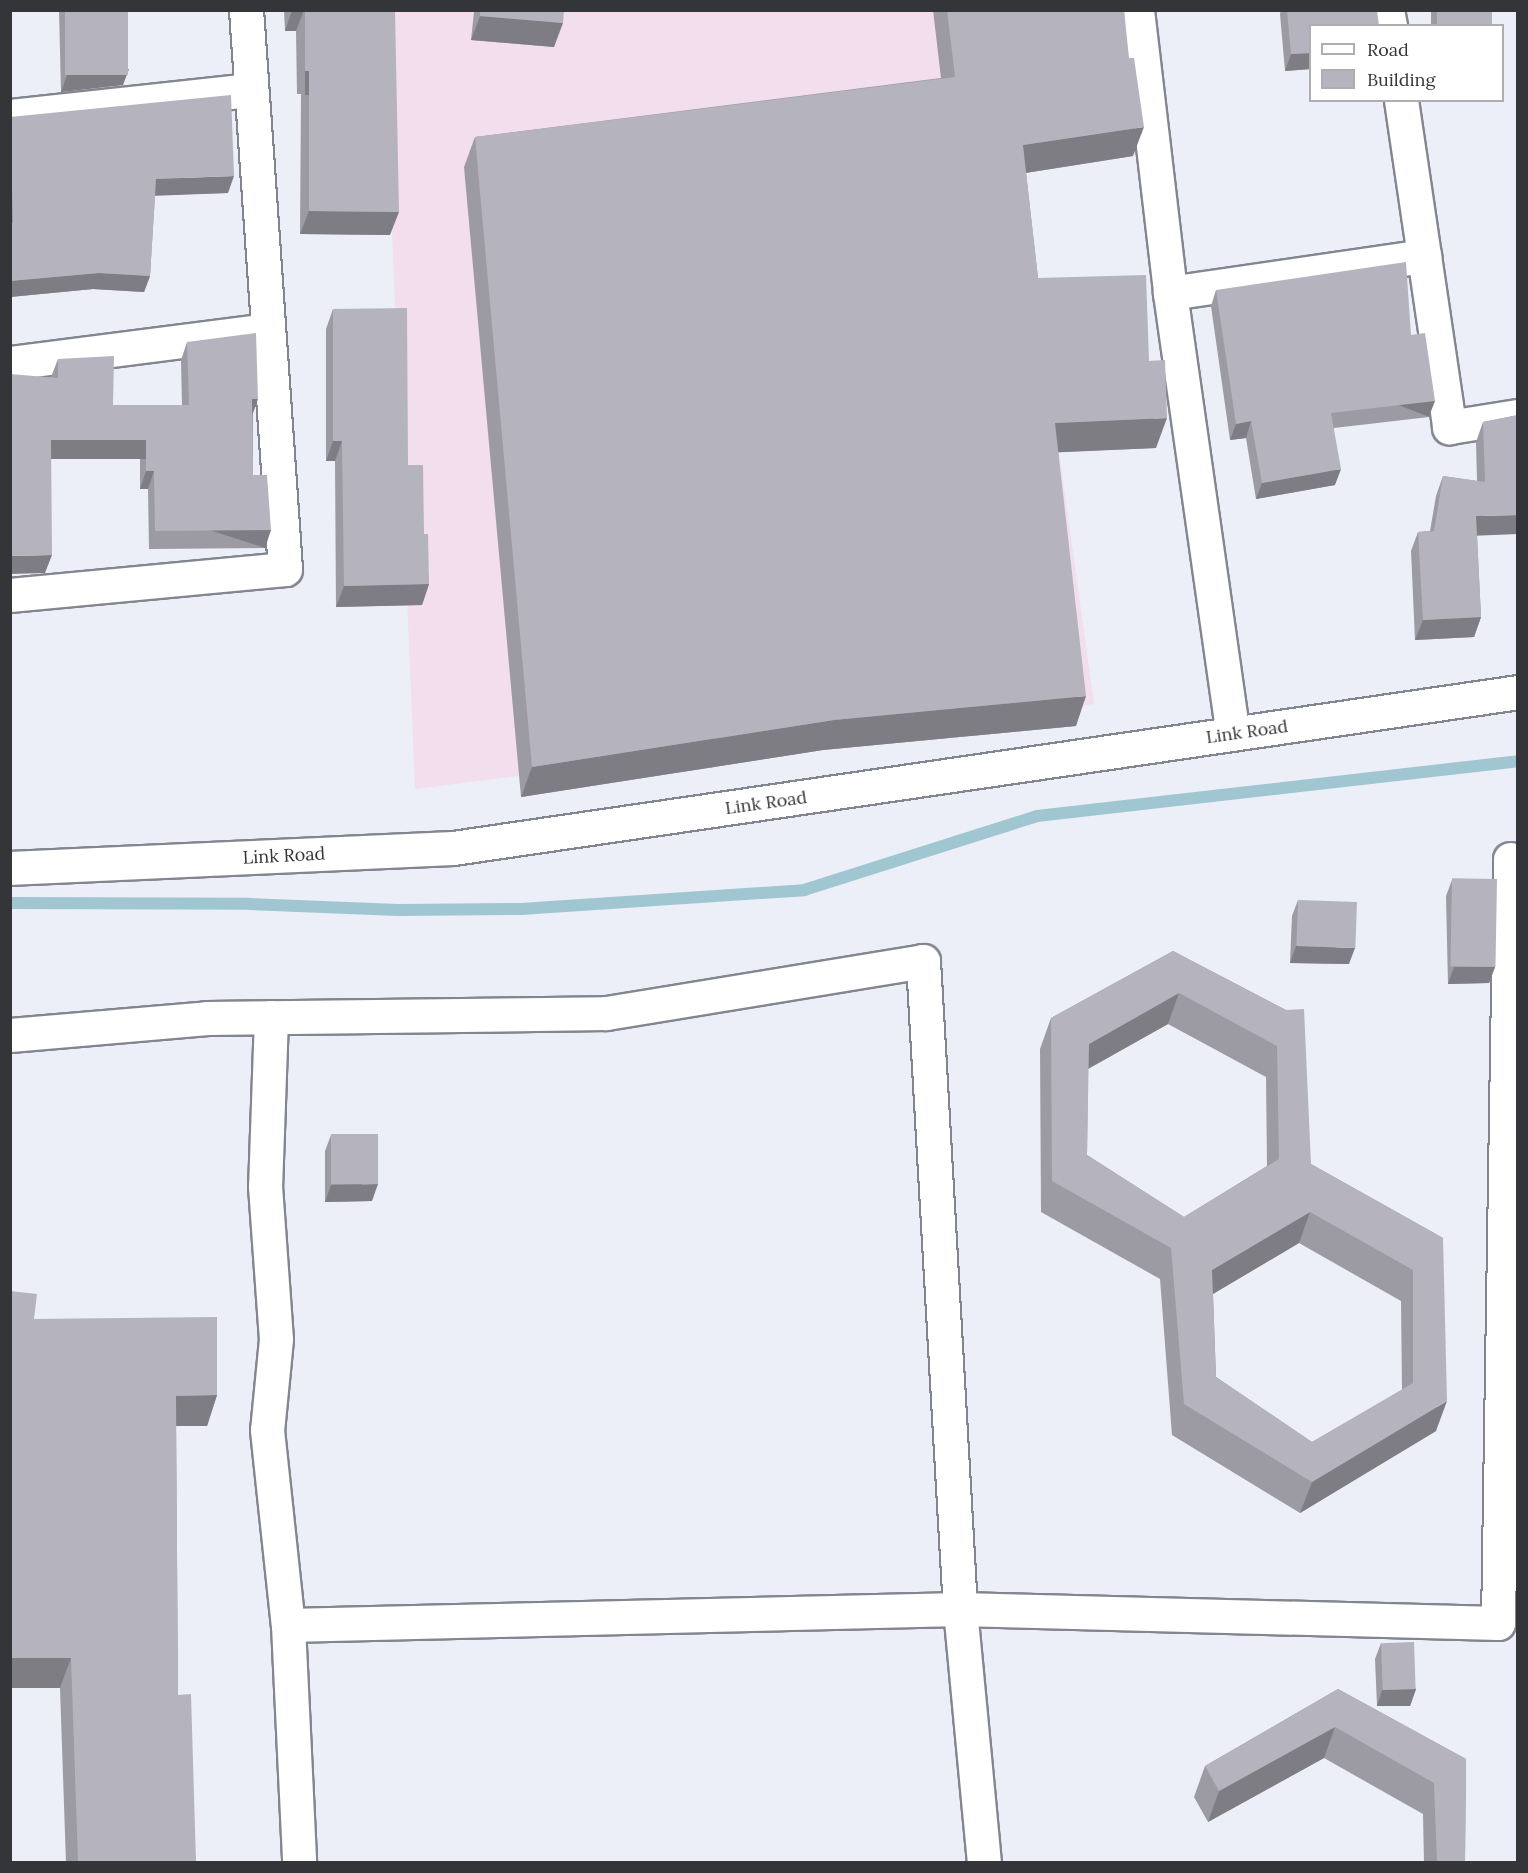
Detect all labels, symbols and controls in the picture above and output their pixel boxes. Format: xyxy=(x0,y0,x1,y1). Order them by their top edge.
legend xyxy=(1309,24,1504,102)
text: Road xyxy=(1367,38,1409,61)
text: Building xyxy=(1367,68,1435,91)
street label: Link Road xyxy=(1205,716,1289,748)
street label: Link Road xyxy=(724,787,808,819)
street label: Link Road xyxy=(242,843,326,869)

